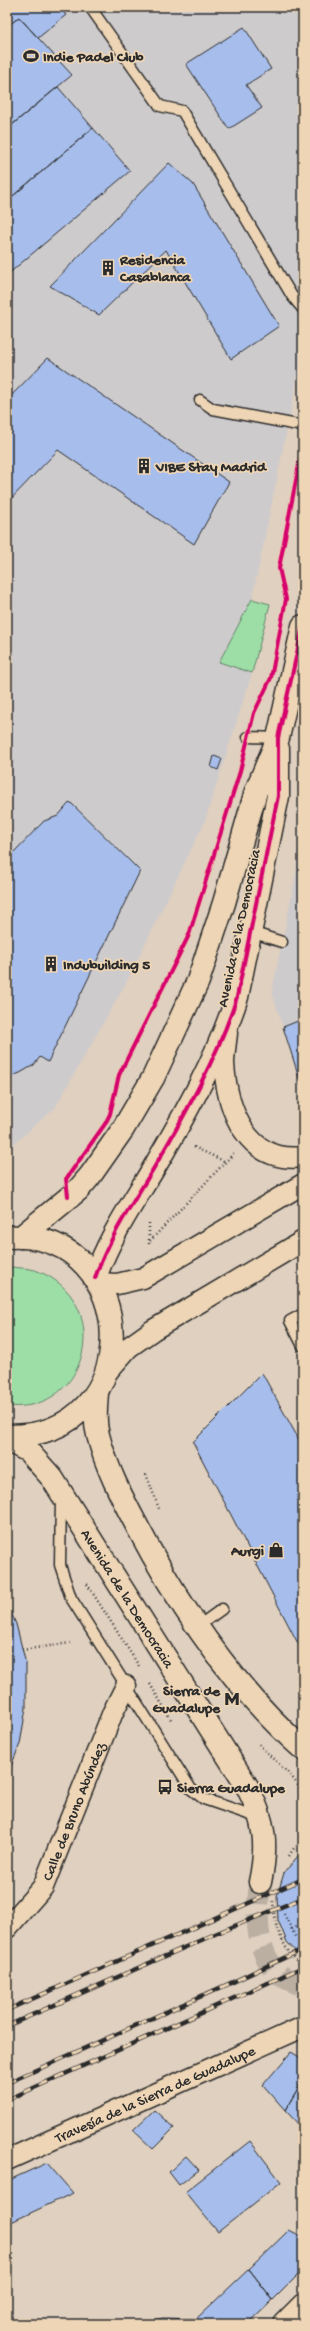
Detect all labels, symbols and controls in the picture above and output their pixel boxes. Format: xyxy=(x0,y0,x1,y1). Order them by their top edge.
sports icon: Indie Padel Club xyxy=(22,47,40,65)
place label: Indie Padel Club xyxy=(43,49,144,67)
place label: Residencia Casablanca xyxy=(119,252,191,287)
building icon: Residencia Casablanca xyxy=(99,259,117,277)
building icon: VIBE Stay Madrid xyxy=(135,457,153,475)
place label: VIBE Stay Madrid xyxy=(155,459,268,477)
street label: Avenida de la Democracia xyxy=(214,847,266,1009)
building icon: Indubuilding 5 xyxy=(42,955,60,973)
place label: Indubuilding 5 xyxy=(63,957,150,975)
street label: Avenida de la Democracia xyxy=(76,1526,177,1673)
shop icon: Aurgi xyxy=(267,1541,285,1559)
place label: Aurgi xyxy=(230,1543,264,1561)
place label: Sierra de Guadalupe xyxy=(153,1683,221,1718)
metro station icon: Sierra de Guadalupe xyxy=(223,1690,241,1708)
street label: Calle de Bruno Abúndez xyxy=(39,1740,111,1884)
bus stop icon: Sierra Guadalupe xyxy=(156,1778,174,1796)
place label: Sierra Guadalupe xyxy=(177,1780,286,1798)
street label: Travesía de la Sierra de Guadalupe xyxy=(52,2042,259,2149)

